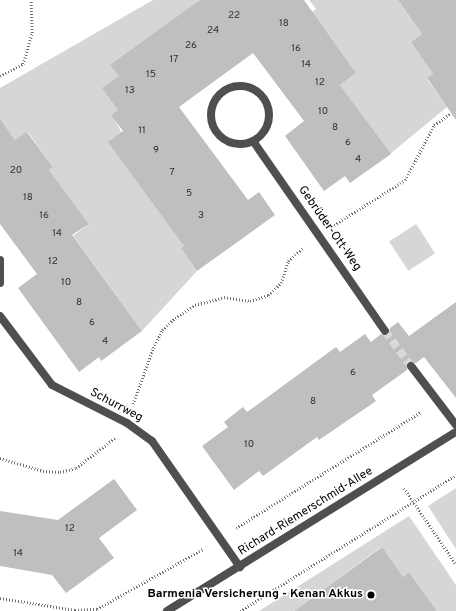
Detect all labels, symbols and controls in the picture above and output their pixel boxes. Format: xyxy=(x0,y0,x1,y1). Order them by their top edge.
house number: 22 xyxy=(228,10,240,22)
house number: 18 xyxy=(279,18,289,30)
house number: 24 xyxy=(207,25,219,37)
house number: 26 xyxy=(185,40,197,52)
house number: 16 xyxy=(291,43,301,55)
house number: 17 xyxy=(170,54,178,66)
house number: 14 xyxy=(301,59,311,71)
house number: 15 xyxy=(146,69,156,81)
house number: 12 xyxy=(315,77,325,89)
house number: 13 xyxy=(125,85,135,97)
house number: 10 xyxy=(318,106,328,118)
house number: 8 xyxy=(332,122,338,134)
house number: 11 xyxy=(138,125,146,137)
house number: 6 xyxy=(345,137,351,149)
house number: 9 xyxy=(153,145,159,157)
house number: 4 xyxy=(355,154,361,166)
house number: 20 xyxy=(10,165,22,177)
house number: 7 xyxy=(169,167,175,179)
street label: Gebrüder-Ott-Weg xyxy=(294,184,364,274)
house number: 5 xyxy=(186,188,192,200)
house number: 18 xyxy=(23,192,33,204)
house number: 16 xyxy=(39,210,49,222)
house number: 3 xyxy=(198,210,204,222)
house number: 14 xyxy=(52,228,62,240)
house number: 12 xyxy=(48,256,58,268)
house number: 10 xyxy=(61,277,71,289)
house number: 8 xyxy=(76,297,82,309)
house number: 6 xyxy=(89,317,95,329)
house number: 4 xyxy=(102,336,108,348)
house number: 6 xyxy=(350,367,356,379)
street label: Schurrweg xyxy=(87,386,145,426)
house number: 8 xyxy=(310,396,316,408)
house number: 10 xyxy=(244,439,254,451)
street label: Richard-Riemerschmid-Allee xyxy=(236,465,376,559)
house number: 12 xyxy=(65,523,75,535)
house number: 14 xyxy=(13,548,23,560)
place label: Barmenia Versicherung - Kenan Akkus xyxy=(146,588,363,602)
marker: Barmenia Versicherung - Kenan Akkus xyxy=(366,590,376,600)

